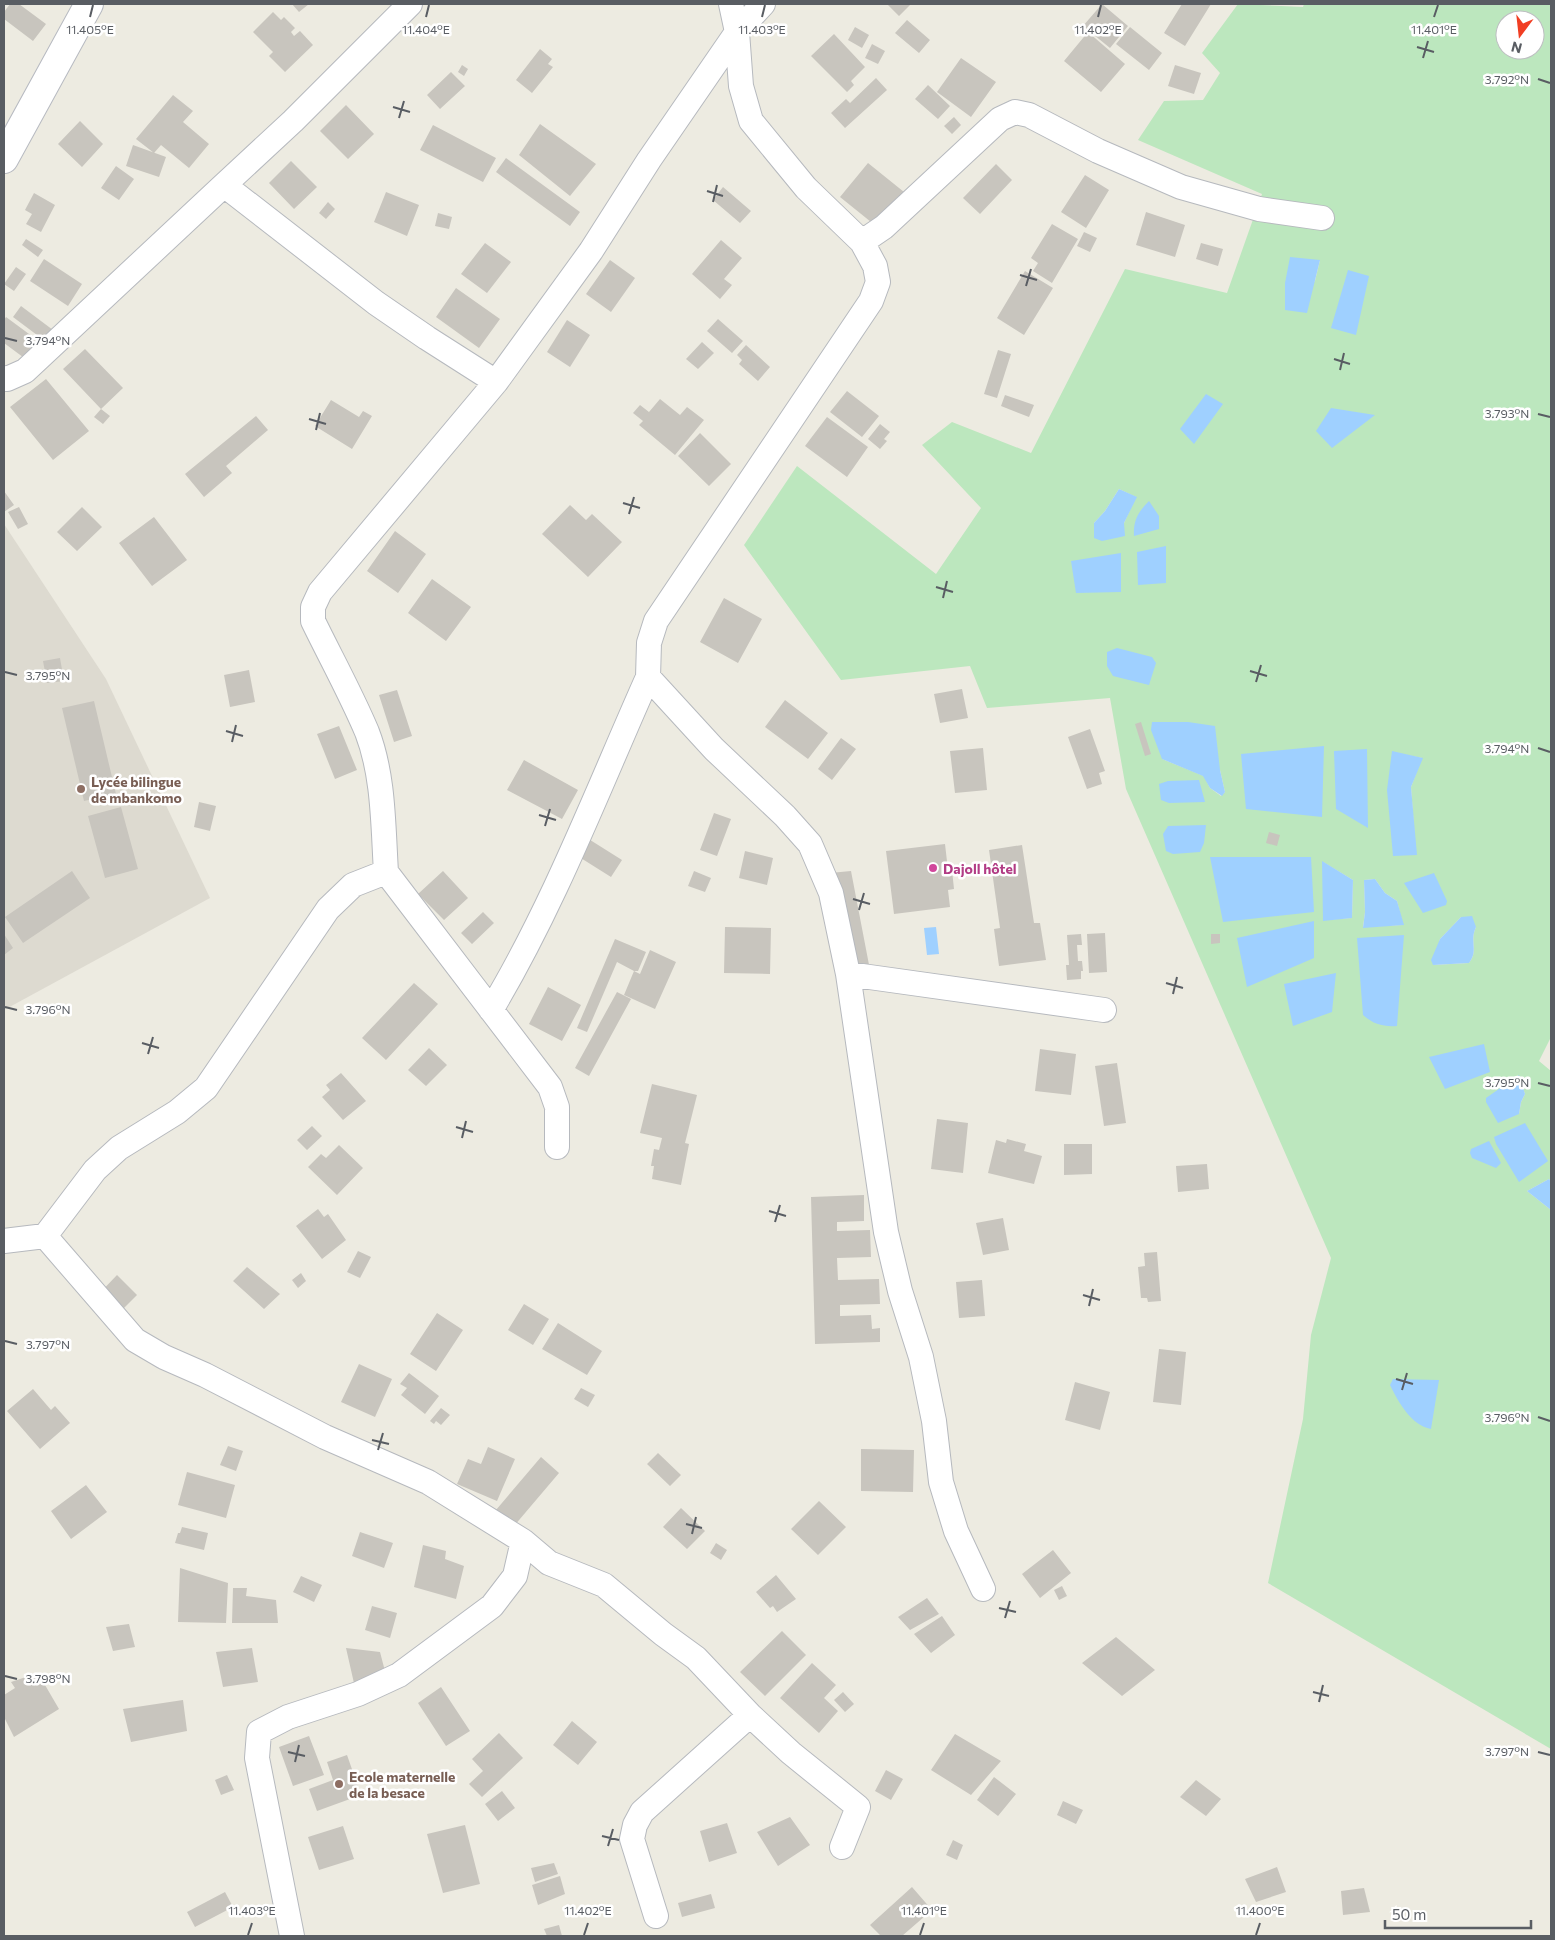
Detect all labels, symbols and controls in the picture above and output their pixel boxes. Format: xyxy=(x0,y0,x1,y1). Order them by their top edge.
north arrow xyxy=(1495,10,1545,60)
text: 11.405°E xyxy=(66,22,114,36)
text: 11.404°E xyxy=(402,22,450,36)
text: 11.403°E xyxy=(738,22,786,36)
text: 11.402°E xyxy=(1074,22,1122,36)
text: 11.401°E xyxy=(1411,22,1457,36)
text: N xyxy=(1509,38,1524,58)
text: 3.792°N xyxy=(1485,72,1529,86)
text: 3.794°N xyxy=(26,333,70,347)
text: 3.793°N xyxy=(1485,406,1529,420)
text: 3.795°N xyxy=(26,668,70,682)
text: 3.794°N xyxy=(1485,741,1529,755)
place label: Lycée bilingue de mbankomo xyxy=(91,773,182,806)
marker: Lycée bilingue de mbankomo xyxy=(75,783,87,795)
place label: Dajoll hôtel xyxy=(943,860,1017,877)
marker: Dajoll hôtel xyxy=(927,862,939,874)
text: 3.796°N xyxy=(26,1002,70,1016)
text: 3.795°N xyxy=(1485,1075,1529,1089)
text: 3.797°N xyxy=(26,1337,70,1351)
text: 3.796°N xyxy=(1485,1410,1529,1424)
text: 3.798°N xyxy=(26,1671,70,1685)
text: 3.797°N xyxy=(1485,1744,1529,1758)
place label: Ecole maternelle de la besace xyxy=(349,1768,455,1801)
marker: Ecole maternelle de la besace xyxy=(333,1778,345,1790)
scale bar xyxy=(1385,1898,1531,1930)
text: 11.403°E xyxy=(228,1903,276,1917)
text: 11.402°E xyxy=(564,1903,612,1917)
text: 11.401°E xyxy=(901,1903,947,1917)
text: 11.400°E xyxy=(1236,1903,1284,1917)
text: 50 m xyxy=(1392,1905,1426,1923)

